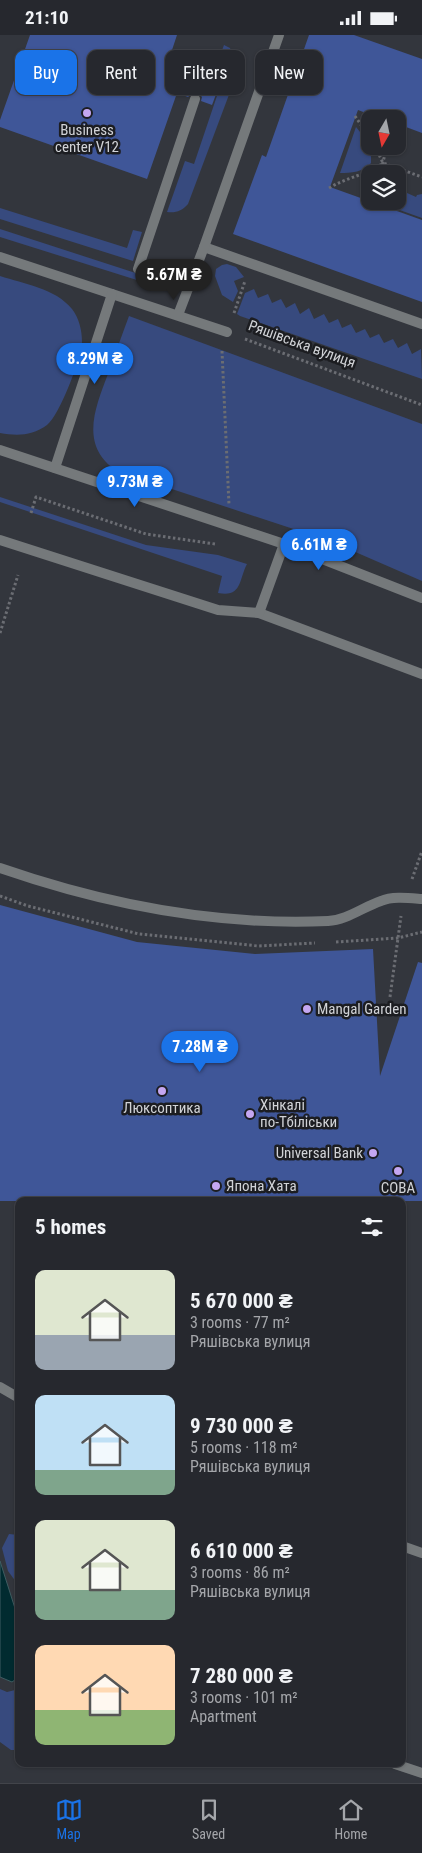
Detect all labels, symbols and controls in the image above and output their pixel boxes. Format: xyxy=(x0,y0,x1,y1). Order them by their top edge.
text: 21:10 xyxy=(25,6,69,29)
chip: Buy xyxy=(15,50,77,95)
chip: Rent xyxy=(87,50,155,95)
chip: Filters xyxy=(165,50,245,95)
chip: New xyxy=(255,50,323,95)
marker: Business center V12 xyxy=(81,107,93,119)
north arrow xyxy=(361,110,406,155)
map controls xyxy=(361,110,406,210)
place label: Business center V12 xyxy=(55,121,119,156)
button: layers xyxy=(361,165,406,210)
pin: 5.67M ₴ xyxy=(128,259,220,301)
text: 5.67M ₴ xyxy=(146,265,202,284)
street label: Ряшівська вулиця xyxy=(246,316,358,372)
pin: 8.29M ₴ xyxy=(49,343,141,385)
text: 8.29M ₴ xyxy=(67,349,123,368)
pin: 9.73M ₴ xyxy=(89,465,181,508)
text: 9.73M ₴ xyxy=(107,472,163,491)
pin: 6.61M ₴ xyxy=(273,529,365,571)
text: 6.61M ₴ xyxy=(291,535,347,554)
place label: Mangal Garden xyxy=(317,1000,406,1018)
marker: Mangal Garden xyxy=(301,1003,313,1015)
pin: 7.28M ₴ xyxy=(154,1031,246,1073)
text: 7.28M ₴ xyxy=(172,1037,228,1056)
marker: Люксоптика xyxy=(156,1085,168,1097)
place label: Хінкалі по-Тбіліськи xyxy=(260,1096,337,1131)
place label: Люксоптика xyxy=(123,1099,201,1117)
marker: Хінкалі по-Тбіліськи xyxy=(244,1108,256,1120)
place label: Universal Bank xyxy=(276,1144,363,1162)
marker: Universal Bank xyxy=(367,1147,379,1159)
marker: СОВА xyxy=(392,1165,404,1177)
place label: Япона Хата xyxy=(226,1177,297,1195)
place label: СОВА xyxy=(381,1179,416,1197)
marker: Япона Хата xyxy=(210,1180,222,1192)
icon: filters xyxy=(358,1213,386,1241)
text: 5 homes xyxy=(35,1215,106,1239)
text: 5 670 000 ₴ xyxy=(190,1289,293,1313)
icon: home xyxy=(75,1290,135,1350)
text: 3 rooms · 77 m² xyxy=(190,1313,290,1332)
text: Ряшівська вулиця xyxy=(190,1332,310,1351)
text: 9 730 000 ₴ xyxy=(190,1414,293,1438)
icon: home xyxy=(75,1415,135,1475)
text: 5 rooms · 118 m² xyxy=(190,1438,298,1457)
text: Ряшівська вулиця xyxy=(190,1457,310,1476)
text: 6 610 000 ₴ xyxy=(190,1539,293,1563)
icon: home xyxy=(75,1540,135,1600)
text: 3 rooms · 86 m² xyxy=(190,1563,290,1582)
text: Ряшівська вулиця xyxy=(190,1582,310,1601)
text: 7 280 000 ₴ xyxy=(190,1664,293,1688)
icon: home xyxy=(75,1665,135,1725)
text: 3 rooms · 101 m² xyxy=(190,1688,298,1707)
text: Apartment xyxy=(190,1707,257,1726)
tab: Map xyxy=(55,1796,83,1842)
tab: Saved xyxy=(192,1796,225,1842)
tab: Home xyxy=(335,1796,367,1842)

